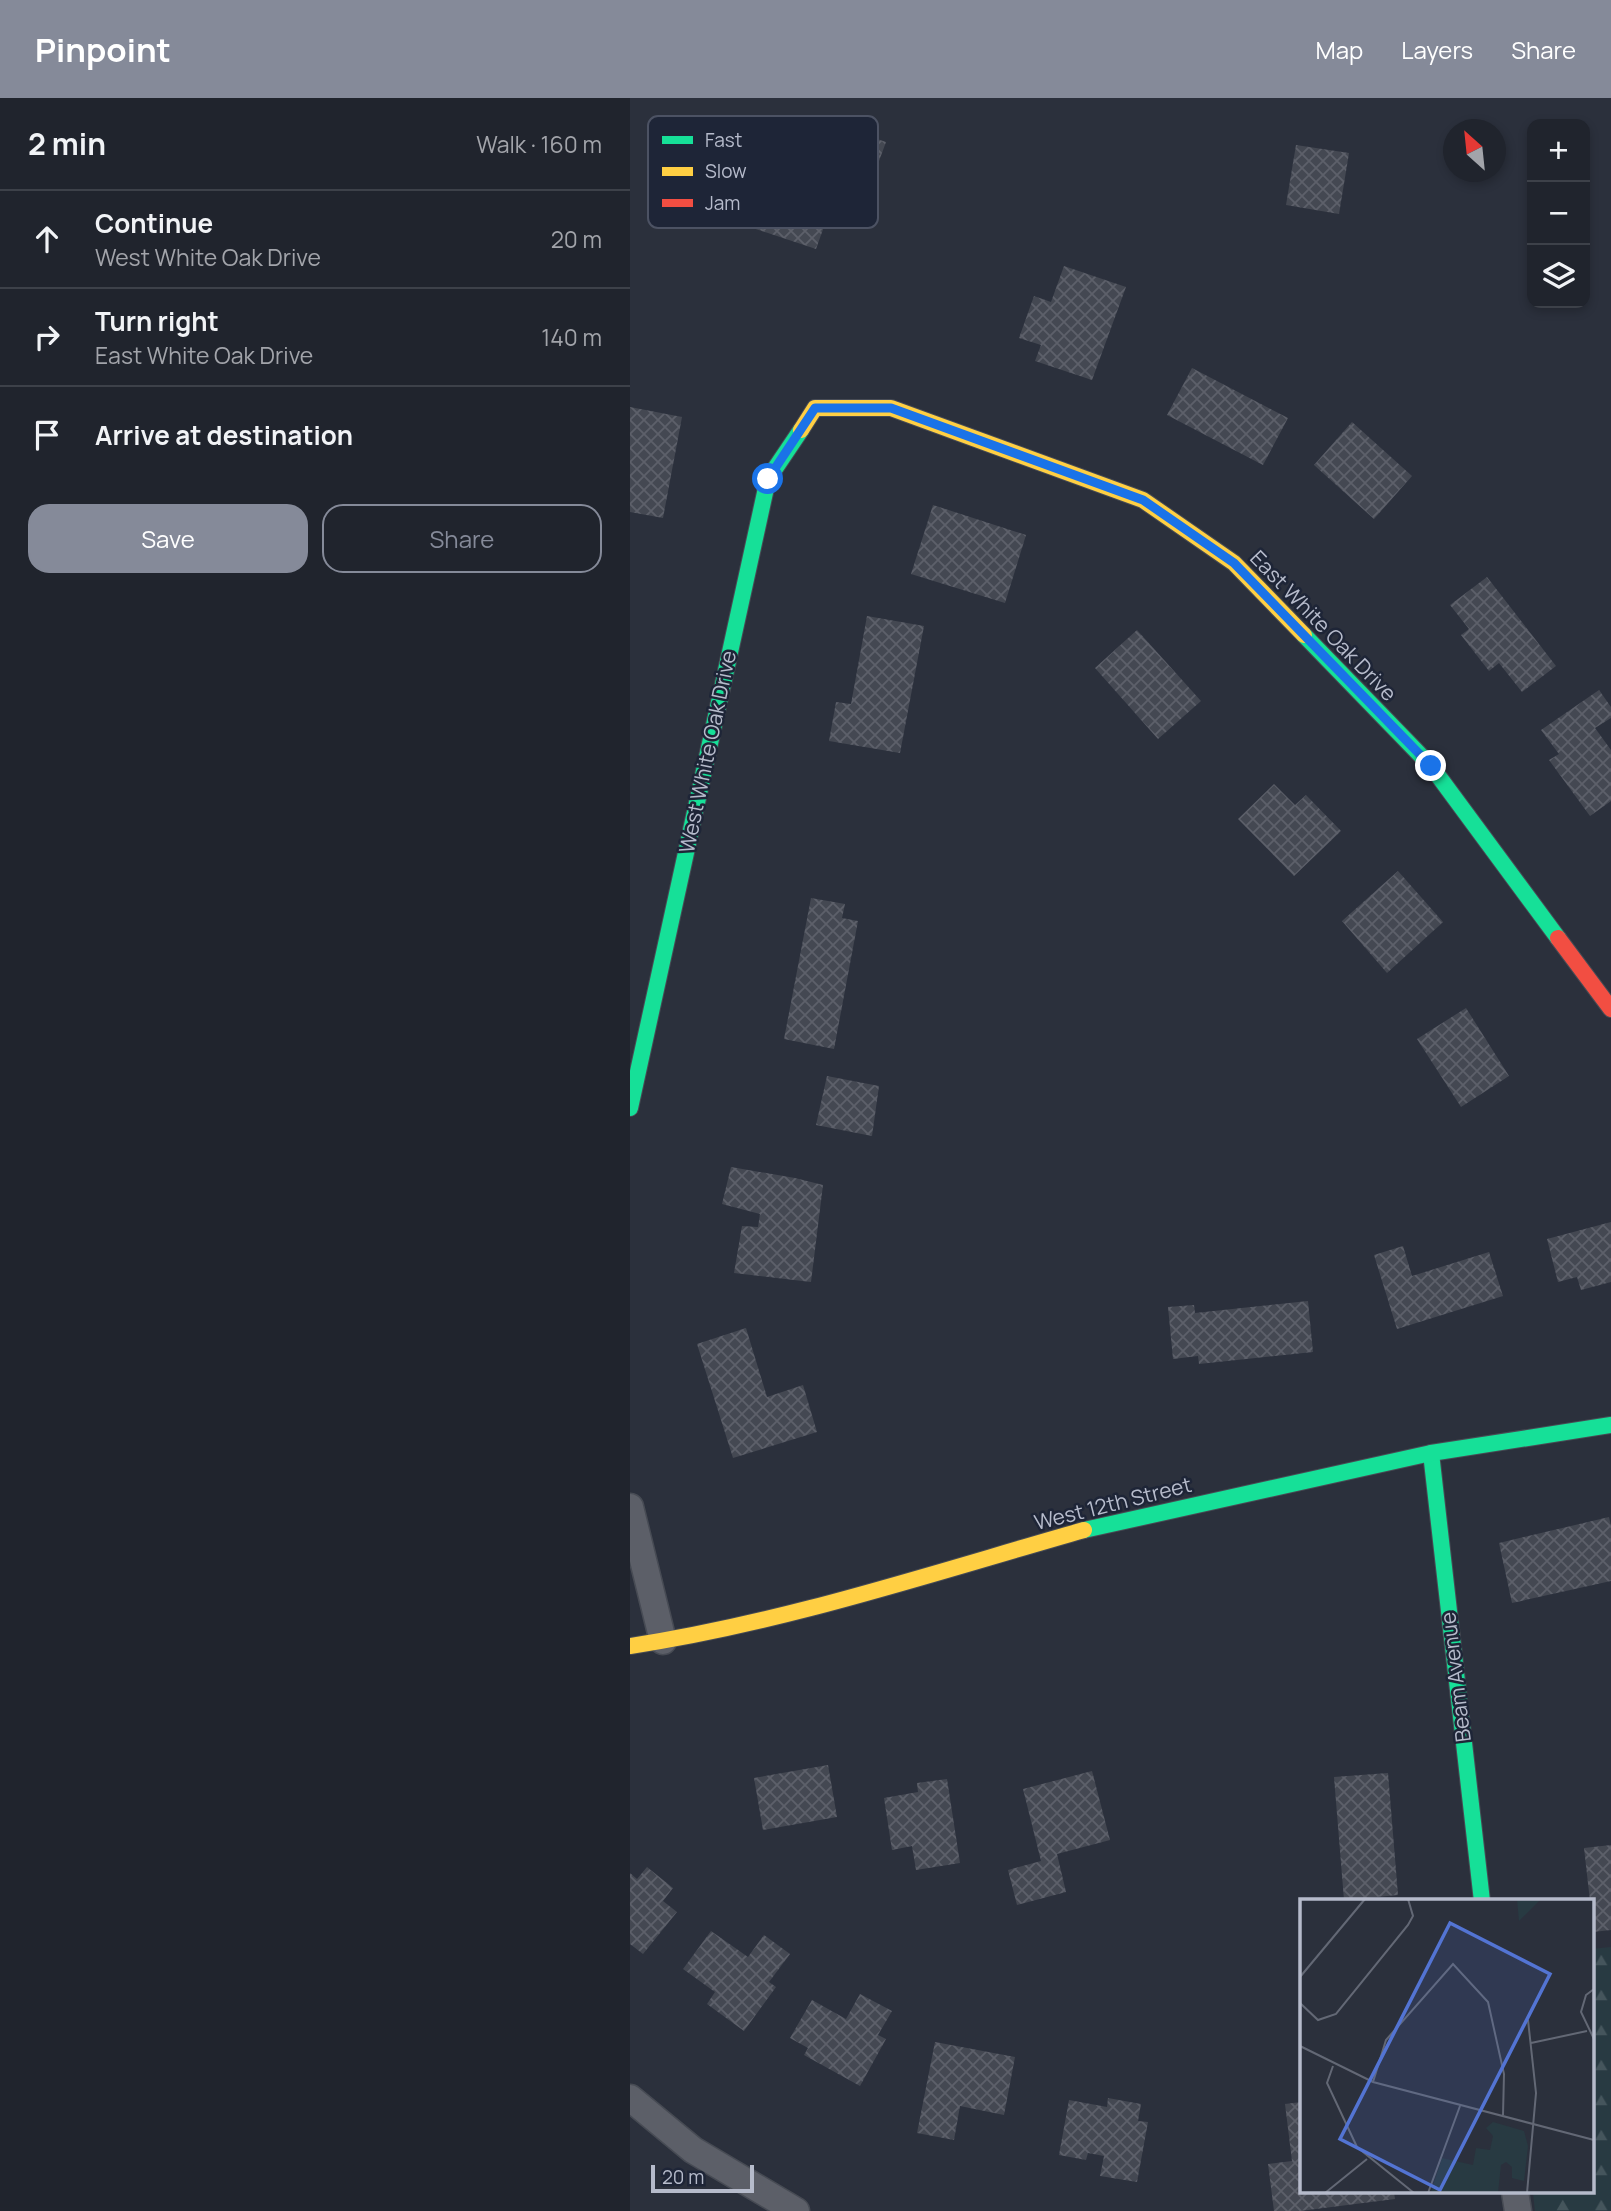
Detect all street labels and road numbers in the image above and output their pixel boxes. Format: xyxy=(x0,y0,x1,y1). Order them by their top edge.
street label: East White Oak Drive xyxy=(1244,544,1403,707)
street label: West White Oak Drive xyxy=(672,648,742,856)
street label: West 12th Street xyxy=(1031,1470,1194,1536)
street label: Beam Avenue xyxy=(1433,1611,1477,1744)

